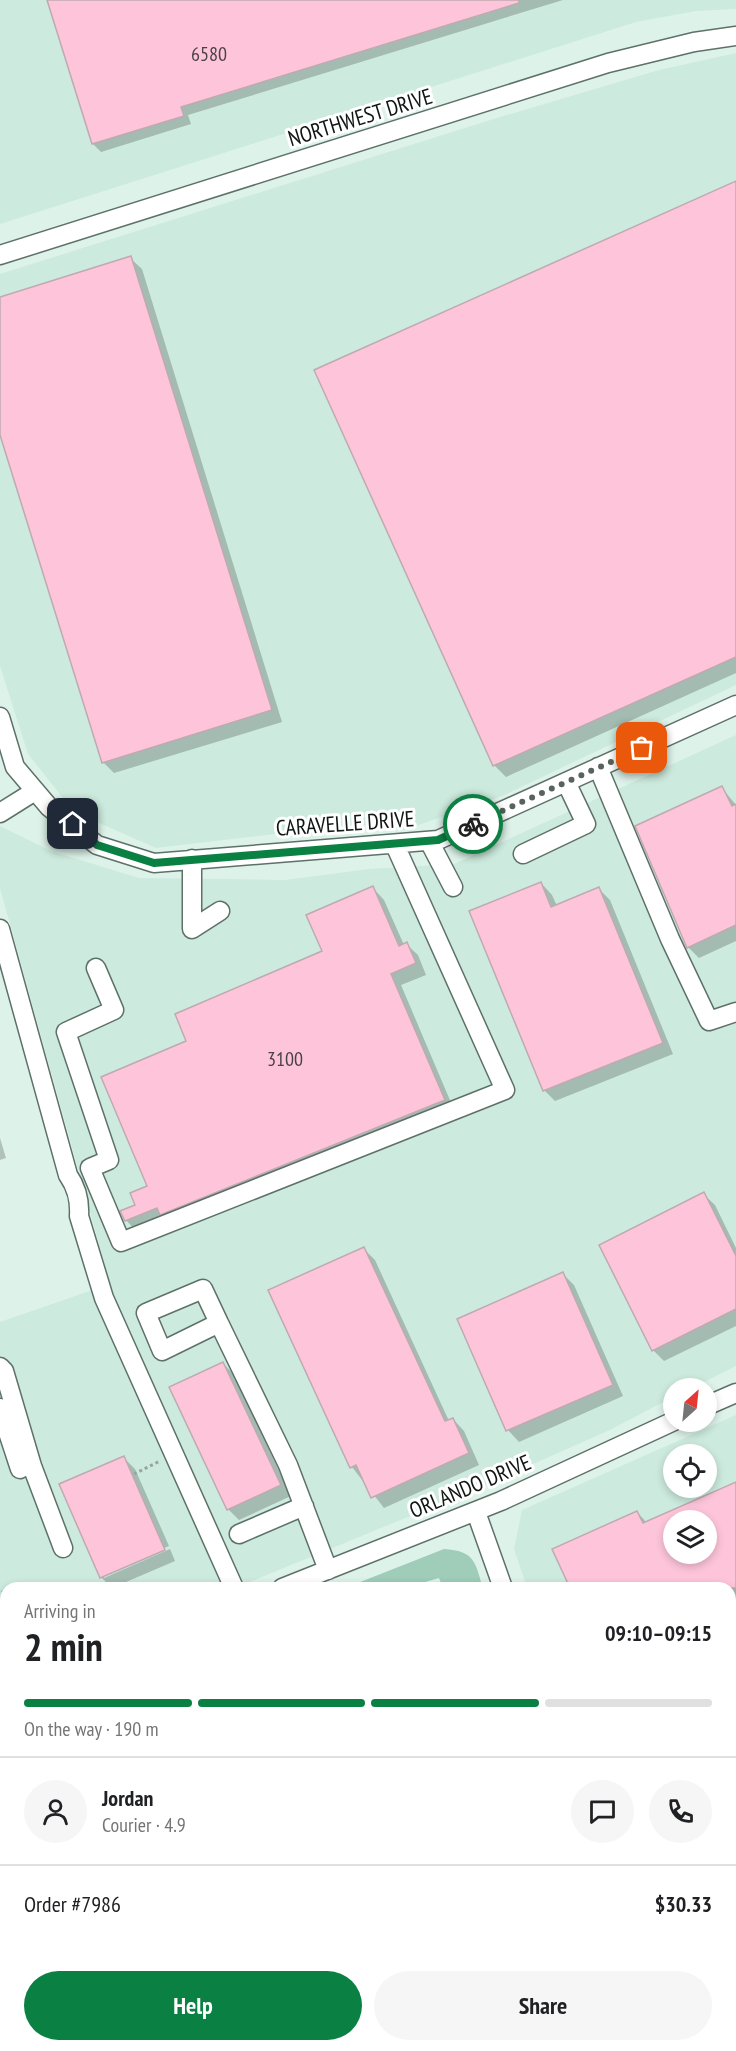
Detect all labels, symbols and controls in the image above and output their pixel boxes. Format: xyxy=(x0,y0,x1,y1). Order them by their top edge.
house number: 6580 xyxy=(191,41,227,67)
street label: NORTHWEST DRIVE xyxy=(284,82,436,152)
pin xyxy=(616,722,667,773)
icon: bag xyxy=(625,731,658,764)
courier xyxy=(443,794,503,854)
pin xyxy=(47,798,98,849)
street label: CARAVELLE DRIVE xyxy=(275,804,415,842)
icon: home xyxy=(56,807,89,840)
icon: bike xyxy=(457,808,490,841)
house number: 3100 xyxy=(267,1046,303,1072)
north arrow xyxy=(663,1378,717,1432)
map controls xyxy=(663,1378,717,1564)
button: locate xyxy=(663,1444,717,1498)
street label: ORLANDO DRIVE xyxy=(405,1448,535,1524)
button: layers xyxy=(663,1510,717,1564)
text: Arriving in xyxy=(24,1598,96,1624)
text: 09:10–09:15 xyxy=(605,1619,712,1647)
text: 2 min xyxy=(24,1621,103,1672)
text: On the way · 190 m xyxy=(24,1716,159,1742)
button: person xyxy=(24,1780,87,1843)
button: chat xyxy=(571,1780,634,1843)
button: phone xyxy=(649,1780,712,1843)
text: Jordan xyxy=(102,1784,153,1812)
text: Courier · 4.9 xyxy=(102,1812,186,1838)
text: Order #7986 xyxy=(24,1890,121,1918)
text: $30.33 xyxy=(655,1890,712,1918)
button: Help xyxy=(24,1971,362,2040)
button: Share xyxy=(374,1971,712,2040)

